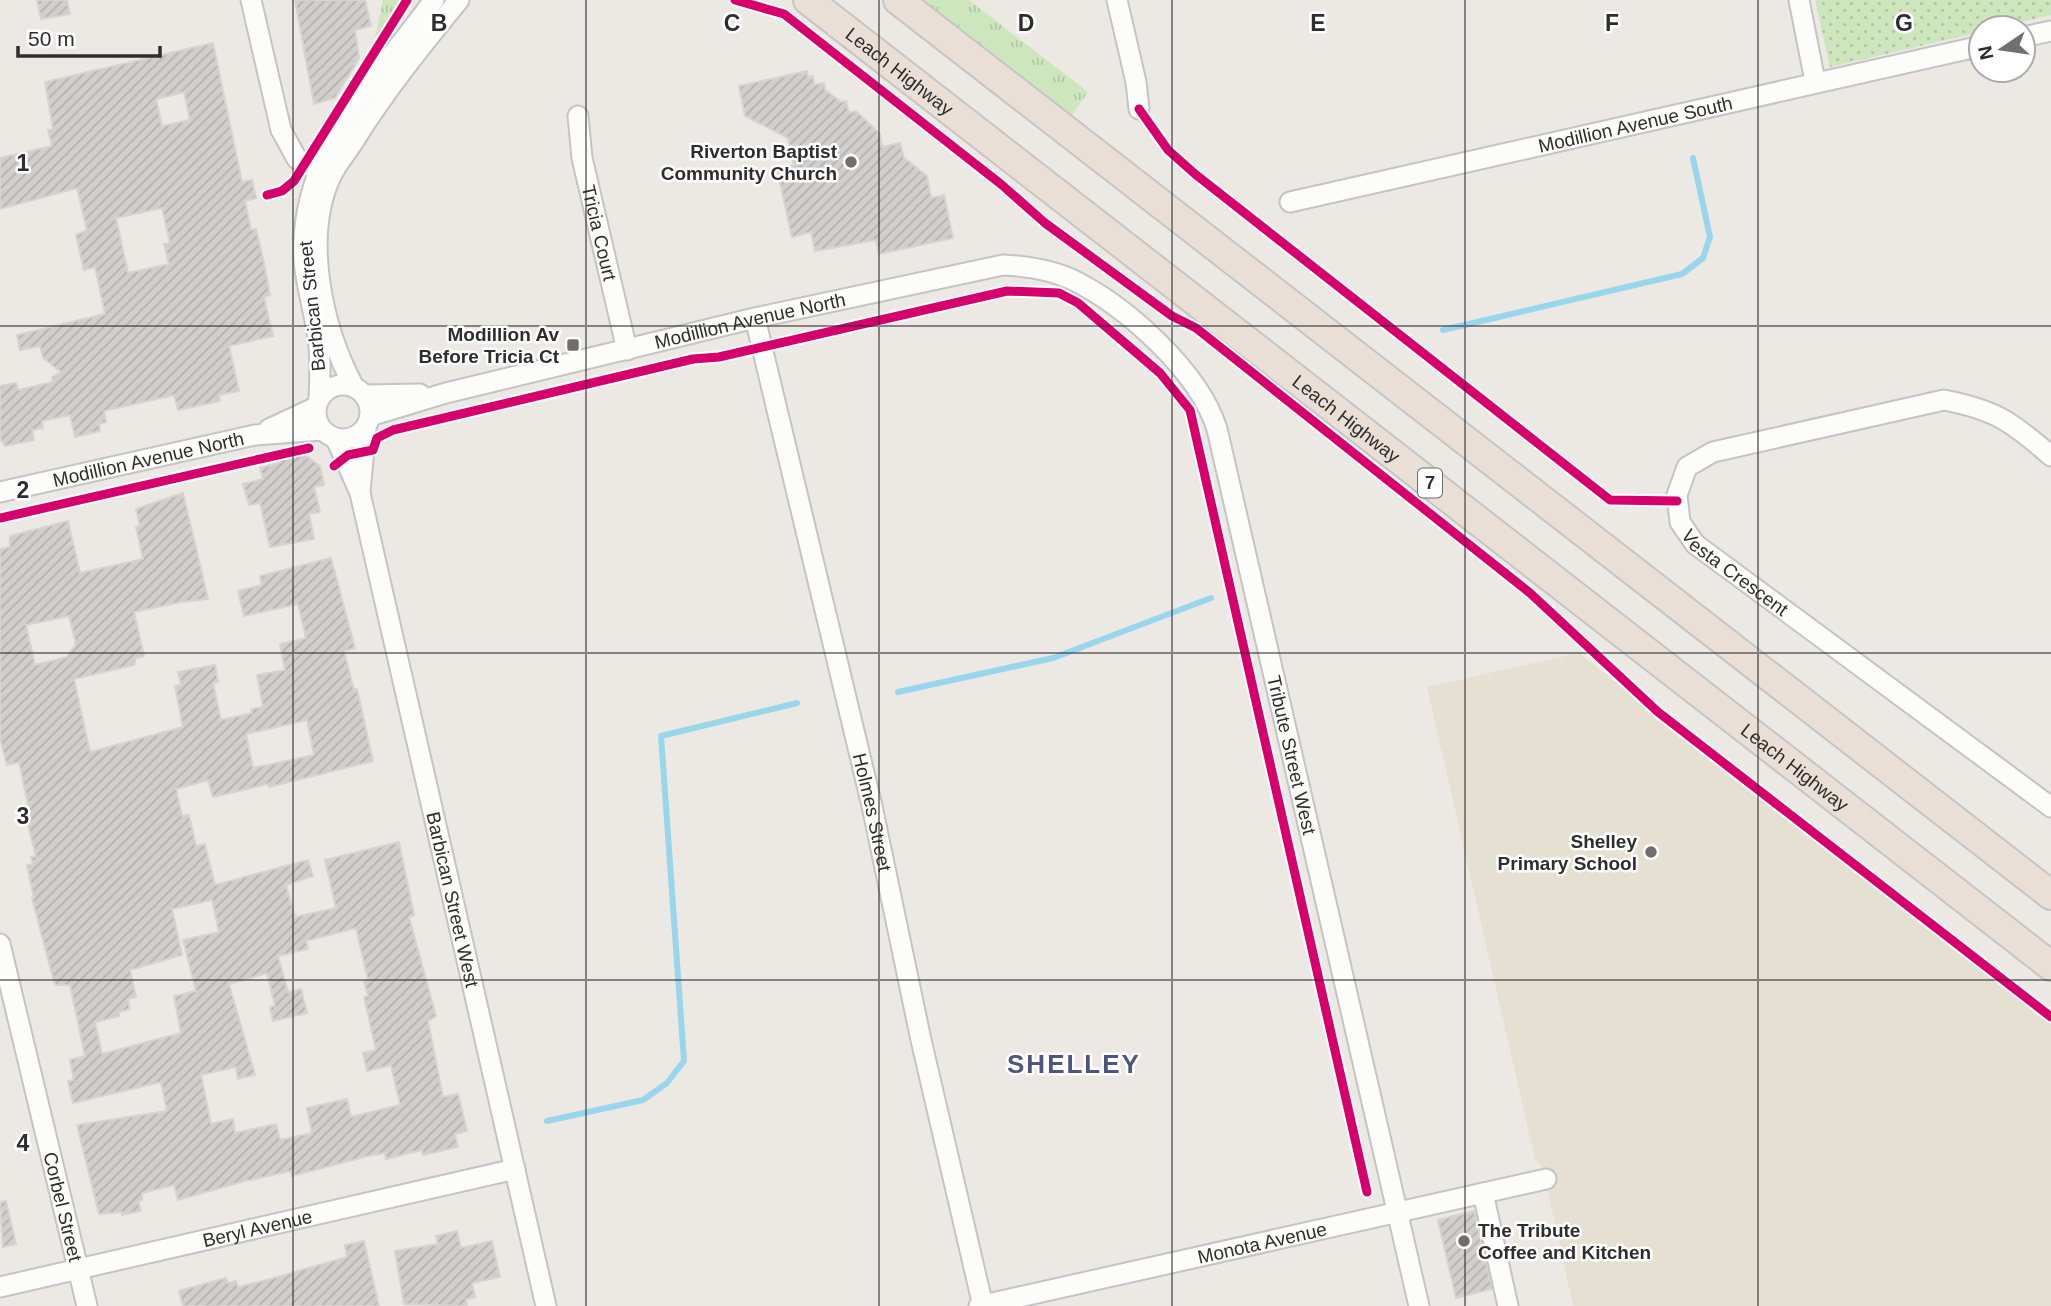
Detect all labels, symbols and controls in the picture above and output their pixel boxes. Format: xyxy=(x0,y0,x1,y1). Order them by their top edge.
text: B xyxy=(431,10,447,36)
text: C xyxy=(724,10,740,36)
text: D xyxy=(1018,10,1034,36)
text: E xyxy=(1310,10,1326,36)
text: F xyxy=(1605,10,1619,36)
text: G xyxy=(1895,10,1913,36)
scale bar xyxy=(18,14,159,58)
north arrow xyxy=(1967,14,2037,84)
street label: Leach Highway xyxy=(842,23,958,120)
text: 50 m xyxy=(28,27,75,50)
text: N xyxy=(1974,44,1998,62)
street label: Modillion Avenue South xyxy=(1536,92,1734,156)
place label: Riverton Baptist Community Church xyxy=(661,141,838,184)
text: 1 xyxy=(17,150,30,176)
marker: Riverton Baptist Community Church xyxy=(843,154,859,170)
street label: Tricia Court xyxy=(578,183,621,283)
street label: Barbican Street xyxy=(295,239,329,372)
street label: Modillion Avenue North xyxy=(652,288,847,352)
place label: Modillion Av Before Tricia Ct xyxy=(419,324,560,367)
marker: Modillion Av Before Tricia Ct xyxy=(565,337,581,353)
street label: Leach Highway xyxy=(1289,370,1405,467)
street label: Modillion Avenue North xyxy=(51,427,246,490)
road number: 7 xyxy=(1418,468,1442,498)
text: 2 xyxy=(17,477,29,503)
street label: Vesta Crescent xyxy=(1678,525,1793,620)
street label: Tribute Street West xyxy=(1264,673,1321,837)
street label: Leach Highway xyxy=(1737,719,1853,816)
street label: Holmes Street xyxy=(849,751,896,874)
text: 3 xyxy=(17,803,29,829)
street label: Barbican Street West xyxy=(423,810,483,990)
place label: Shelley Primary School xyxy=(1498,831,1637,874)
marker: Shelley Primary School xyxy=(1643,844,1659,860)
district label: SHELLEY xyxy=(1007,1049,1141,1079)
text: 4 xyxy=(17,1130,30,1156)
street label: Corbel Street xyxy=(40,1150,87,1264)
street label: Beryl Avenue xyxy=(201,1205,314,1251)
street label: Monota Avenue xyxy=(1195,1218,1329,1267)
place label: The Tribute Coffee and Kitchen xyxy=(1478,1220,1651,1263)
marker: The Tribute Coffee and Kitchen xyxy=(1456,1233,1472,1249)

